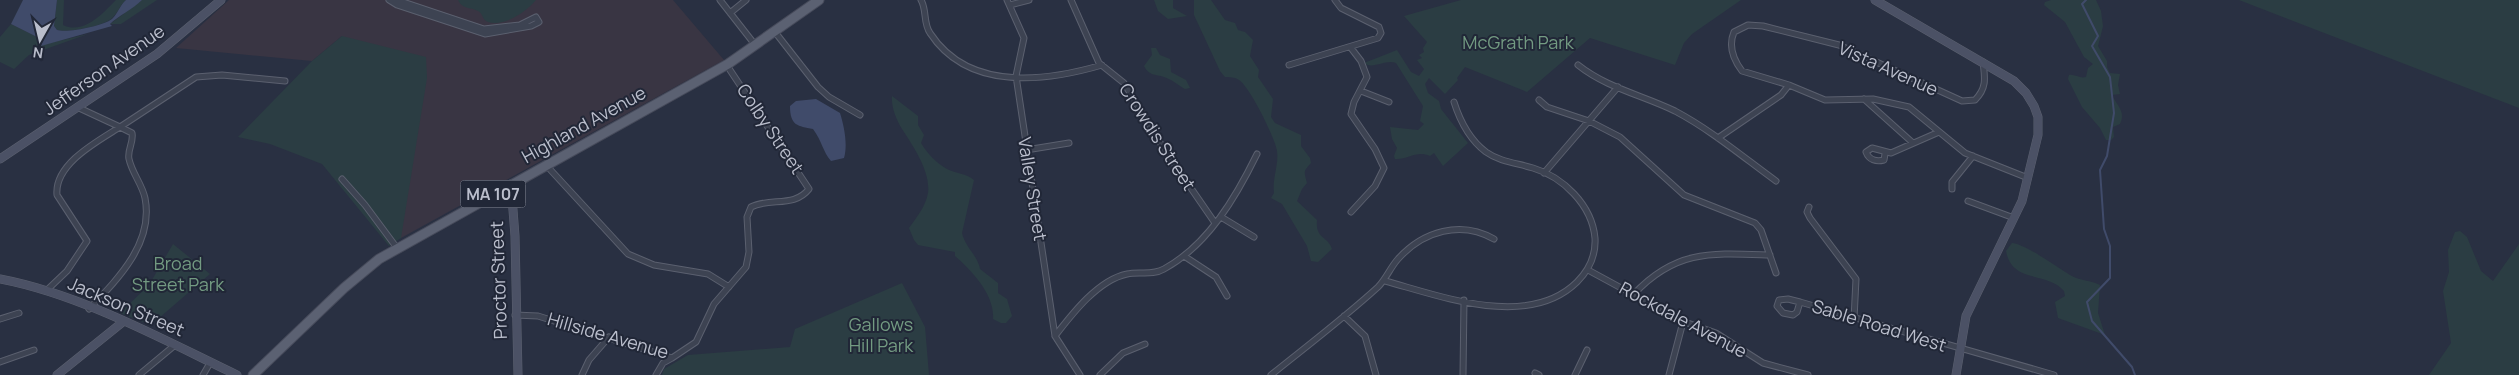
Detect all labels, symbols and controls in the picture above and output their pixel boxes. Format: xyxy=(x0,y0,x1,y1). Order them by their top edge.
north arrow xyxy=(15,15,65,65)
street label: Jefferson Avenue xyxy=(38,18,169,120)
park label: McGrath Park xyxy=(1462,30,1575,54)
street label: Vista Avenue xyxy=(1835,35,1942,101)
text: N xyxy=(32,43,44,63)
street label: Crowdis Street xyxy=(1114,78,1202,195)
street label: Colby Street xyxy=(732,79,810,178)
street label: Highland Avenue xyxy=(517,80,650,168)
street label: Valley Street xyxy=(1013,135,1053,242)
road number: MA 107 xyxy=(460,180,526,208)
street label: Proctor Street xyxy=(484,221,512,340)
park label: Broad Street Park xyxy=(132,251,225,296)
street label: Jackson Street xyxy=(64,271,188,341)
street label: Rockdale Avenue xyxy=(1615,275,1751,363)
street label: Sable Road West xyxy=(1809,293,1949,357)
street label: Hillside Avenue xyxy=(545,306,672,364)
park label: Gallows Hill Park xyxy=(849,312,914,357)

